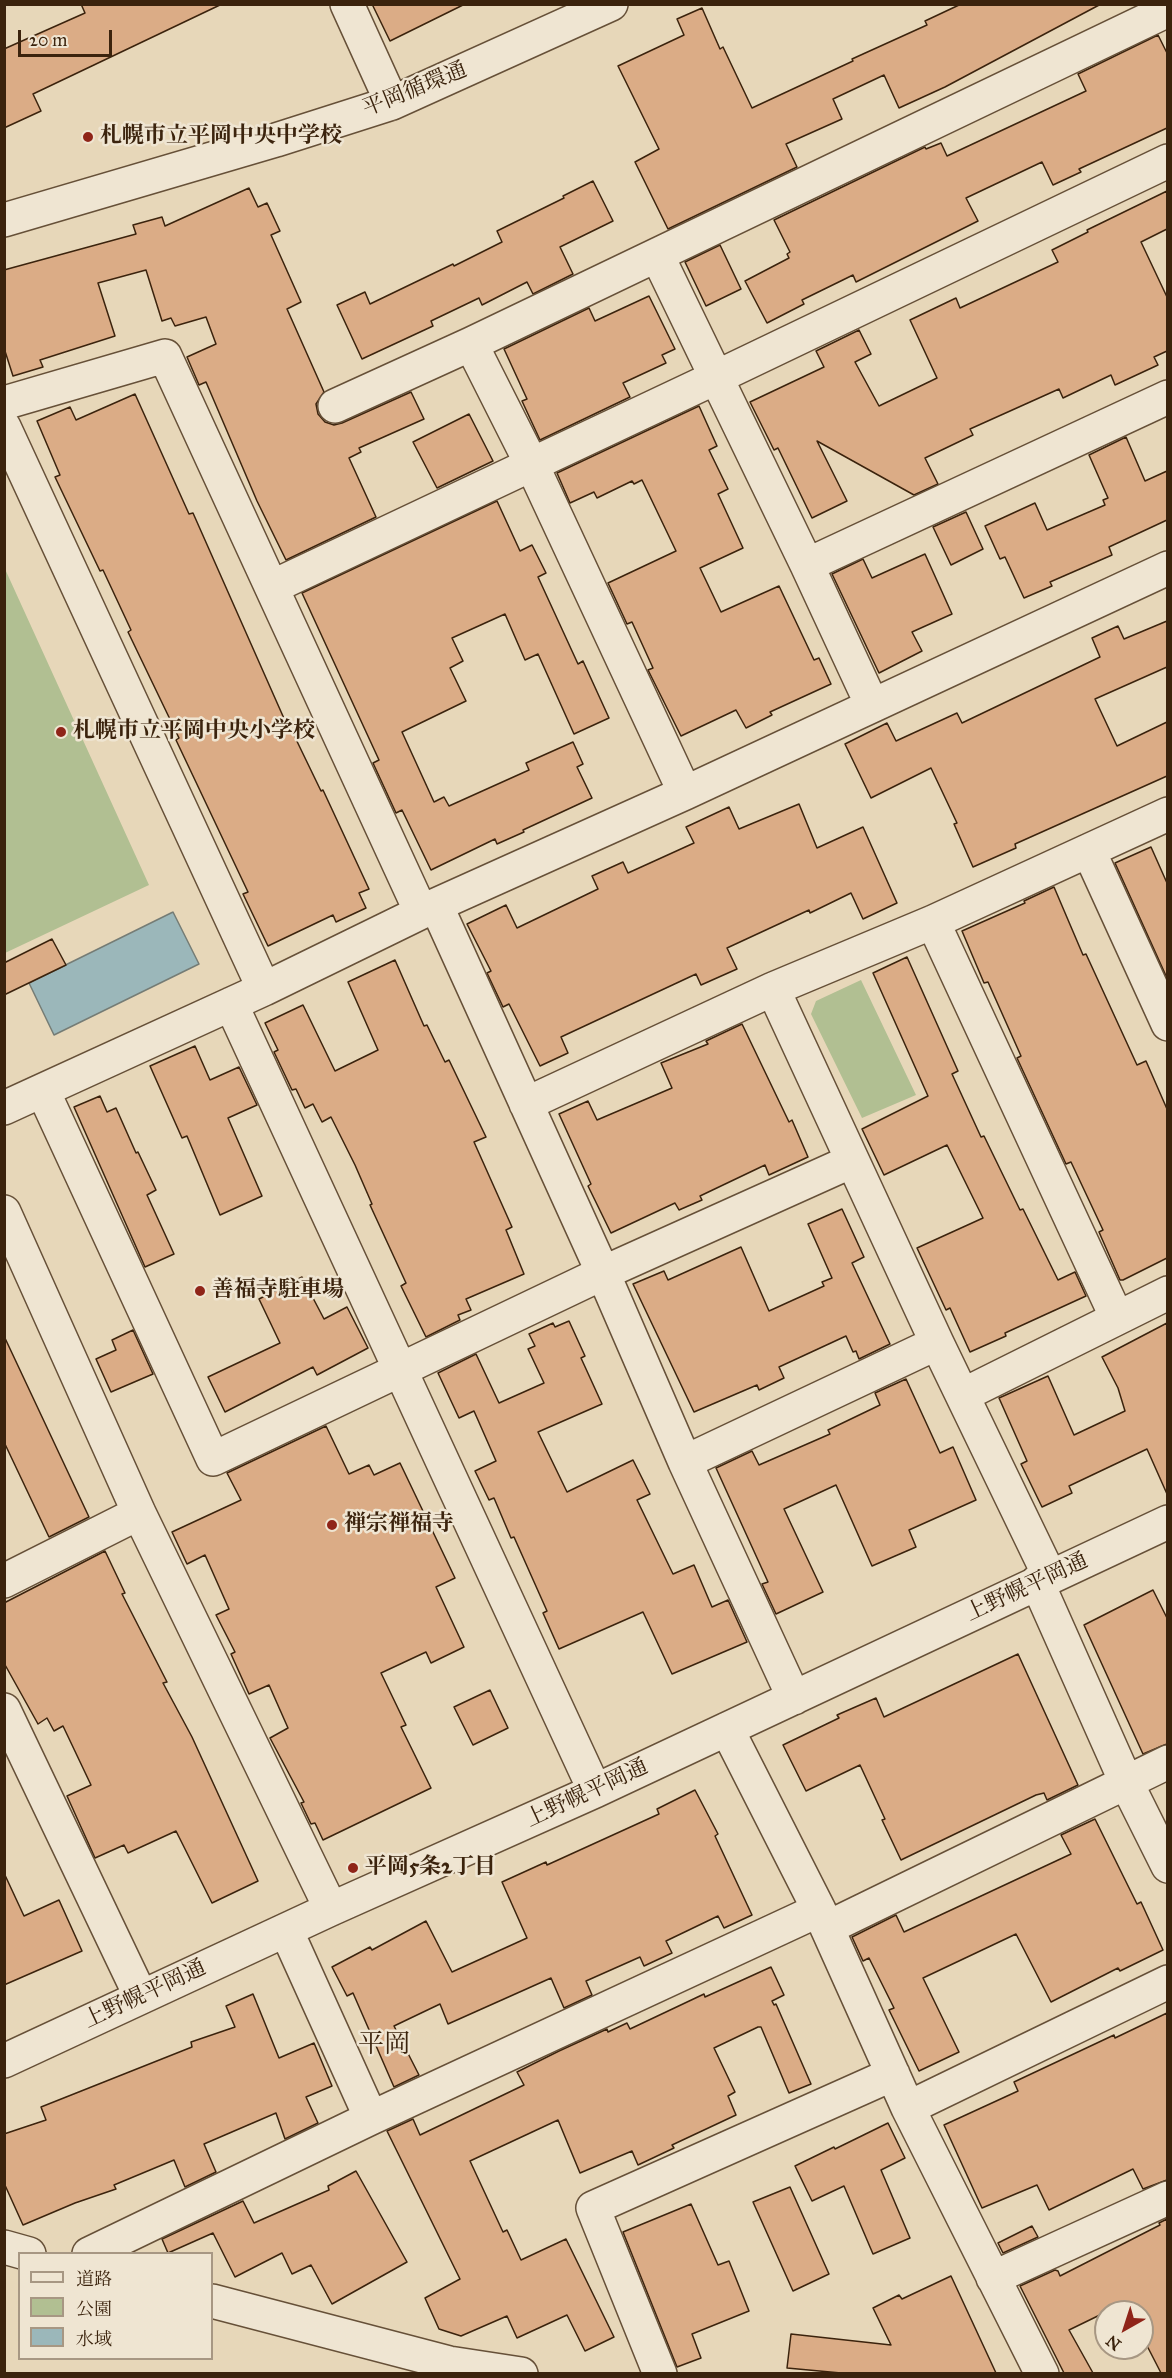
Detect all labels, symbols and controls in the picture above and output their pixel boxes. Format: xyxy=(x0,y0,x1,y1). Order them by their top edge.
scale bar xyxy=(21,18,116,56)
text: 20 m xyxy=(29,29,67,51)
street label: 平岡循環通 xyxy=(359,57,471,123)
place label: 札幌市立平岡中央中学校 xyxy=(100,124,342,150)
marker: 札幌市立平岡中央中学校 xyxy=(81,130,95,144)
place label: 札幌市立平岡中央小学校 xyxy=(73,719,315,745)
marker: 札幌市立平岡中央小学校 xyxy=(54,725,68,739)
place label: 善福寺駐車場 xyxy=(212,1278,344,1304)
marker: 善福寺駐車場 xyxy=(193,1284,207,1298)
place label: 禅宗禅福寺 xyxy=(344,1512,454,1538)
marker: 禅宗禅福寺 xyxy=(325,1518,339,1532)
street label: 上野幌平岡通 xyxy=(962,1548,1092,1628)
street label: 上野幌平岡通 xyxy=(522,1754,652,1834)
place label: 平岡5条2丁目 xyxy=(365,1855,496,1881)
marker: 平岡5条2丁目 xyxy=(346,1861,360,1875)
street label: 上野幌平岡通 xyxy=(80,1955,210,2035)
district label: 平岡 xyxy=(358,2030,410,2062)
legend xyxy=(18,2252,213,2360)
text: 道路 xyxy=(76,2268,112,2290)
text: 公園 xyxy=(76,2298,112,2320)
north arrow xyxy=(1094,2300,1154,2360)
text: 水域 xyxy=(76,2328,112,2350)
text: N xyxy=(1102,2331,1125,2354)

